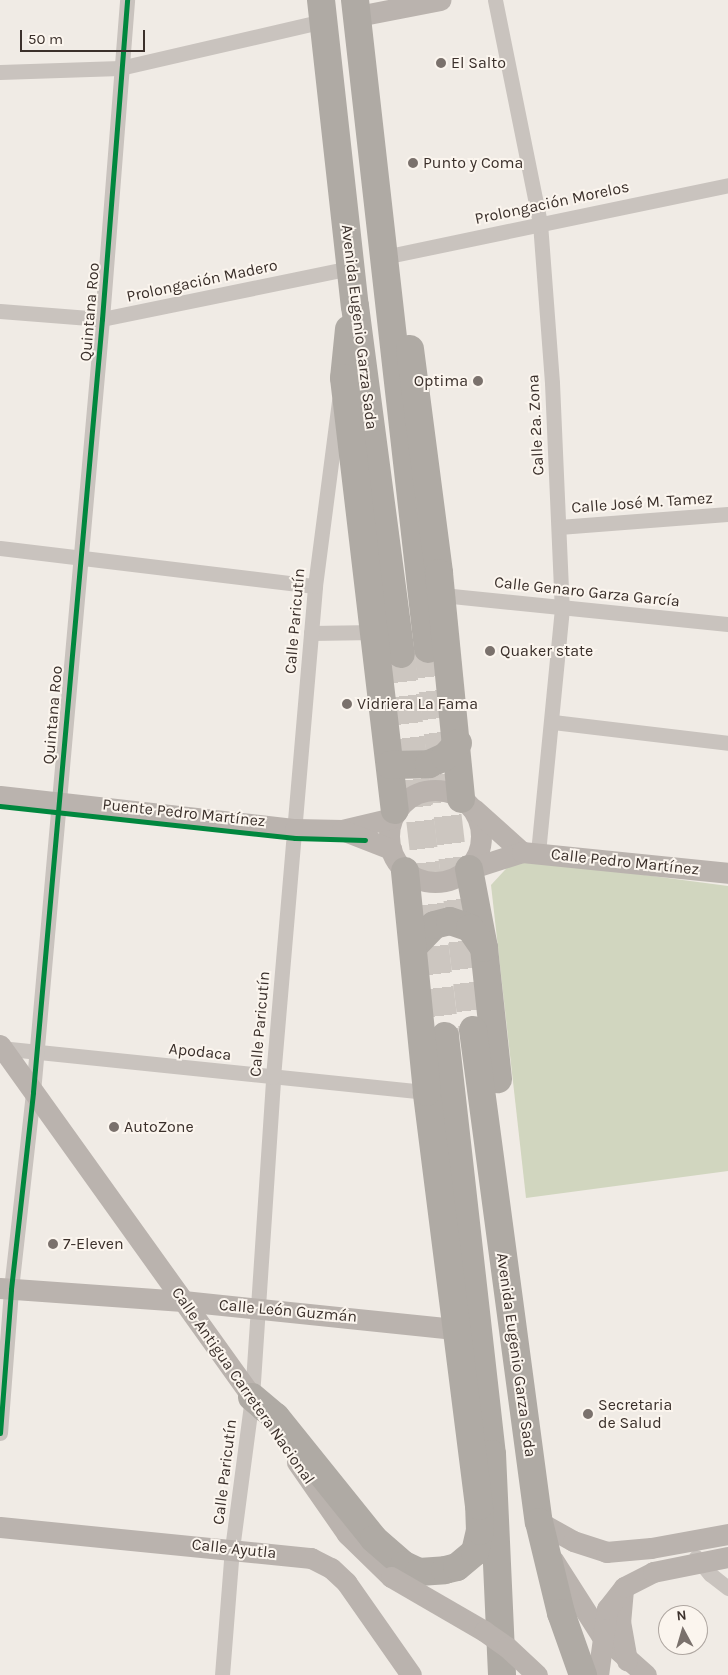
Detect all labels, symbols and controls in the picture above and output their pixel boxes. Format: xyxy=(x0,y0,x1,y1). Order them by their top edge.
scale bar xyxy=(22,20,148,52)
text: 50 m xyxy=(28,30,63,48)
place label: El Salto xyxy=(451,53,506,73)
marker: El Salto xyxy=(435,57,447,69)
place label: Punto y Coma xyxy=(423,153,523,173)
marker: Punto y Coma xyxy=(407,157,419,169)
street label: Prolongación Morelos xyxy=(473,177,631,229)
street label: Avenida Eugenio Garza Sada xyxy=(337,223,381,431)
street label: Prolongación Madero xyxy=(125,256,279,306)
street label: Quintana Roo xyxy=(76,262,104,362)
place label: Optima xyxy=(414,371,468,391)
street label: Calle 2a. Zona xyxy=(524,374,548,476)
marker: Optima xyxy=(472,375,484,387)
street label: Calle José M. Tamez xyxy=(571,488,713,518)
street label: Calle Paricutín xyxy=(281,567,309,675)
street label: Calle Genaro Garza García xyxy=(493,573,681,611)
place label: Quaker state xyxy=(500,641,593,661)
marker: Quaker state xyxy=(484,645,496,657)
street label: Quintana Roo xyxy=(39,665,67,765)
place label: Vidriera La Fama xyxy=(357,694,478,714)
marker: Vidriera La Fama xyxy=(341,698,353,710)
street label: Puente Pedro Martínez xyxy=(102,795,266,831)
street label: Calle Pedro Martínez xyxy=(550,845,700,879)
street label: Calle Paricutín xyxy=(246,970,274,1078)
street label: Apodaca xyxy=(168,1039,232,1065)
place label: AutoZone xyxy=(124,1117,194,1137)
marker: AutoZone xyxy=(108,1121,120,1133)
place label: 7-Eleven xyxy=(63,1234,124,1254)
marker: 7-Eleven xyxy=(47,1238,59,1250)
street label: Avenida Eugenio Garza Sada xyxy=(492,1251,540,1459)
street label: Calle Antigua Carretera Nacional xyxy=(167,1284,319,1488)
street label: Calle León Guzmán xyxy=(218,1295,358,1327)
place label: Secretaria de Salud xyxy=(598,1395,672,1433)
marker: Secretaria de Salud xyxy=(582,1408,594,1420)
street label: Calle Paricutín xyxy=(209,1418,241,1526)
street label: Calle Ayutla xyxy=(191,1535,277,1563)
north arrow xyxy=(658,1605,708,1655)
text: N xyxy=(676,1607,687,1625)

